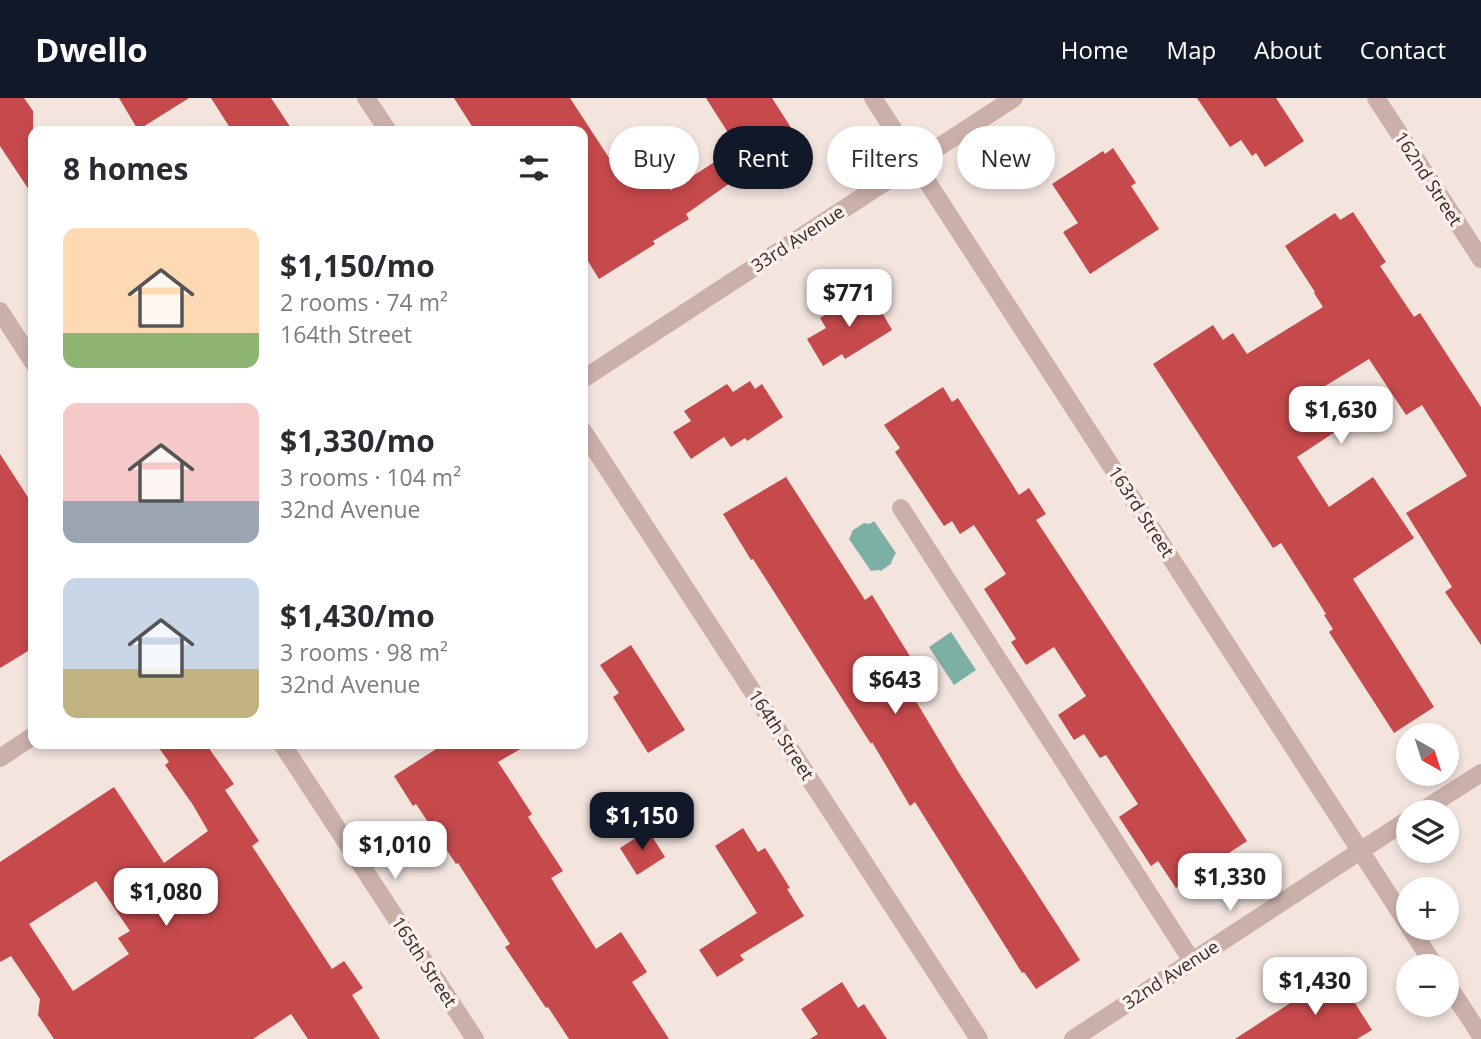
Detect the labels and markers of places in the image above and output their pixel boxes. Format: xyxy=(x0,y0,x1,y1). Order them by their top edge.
pin: $771 xyxy=(808,270,890,329)
pin: $1,630 xyxy=(1284,386,1398,446)
pin: $643 xyxy=(854,656,936,716)
pin: $1,150 xyxy=(585,792,699,852)
pin: $1,010 xyxy=(338,822,452,881)
pin: $1,330 xyxy=(1173,854,1287,913)
pin: $1,080 xyxy=(109,868,223,928)
pin: $1,430 xyxy=(1258,958,1372,1017)

